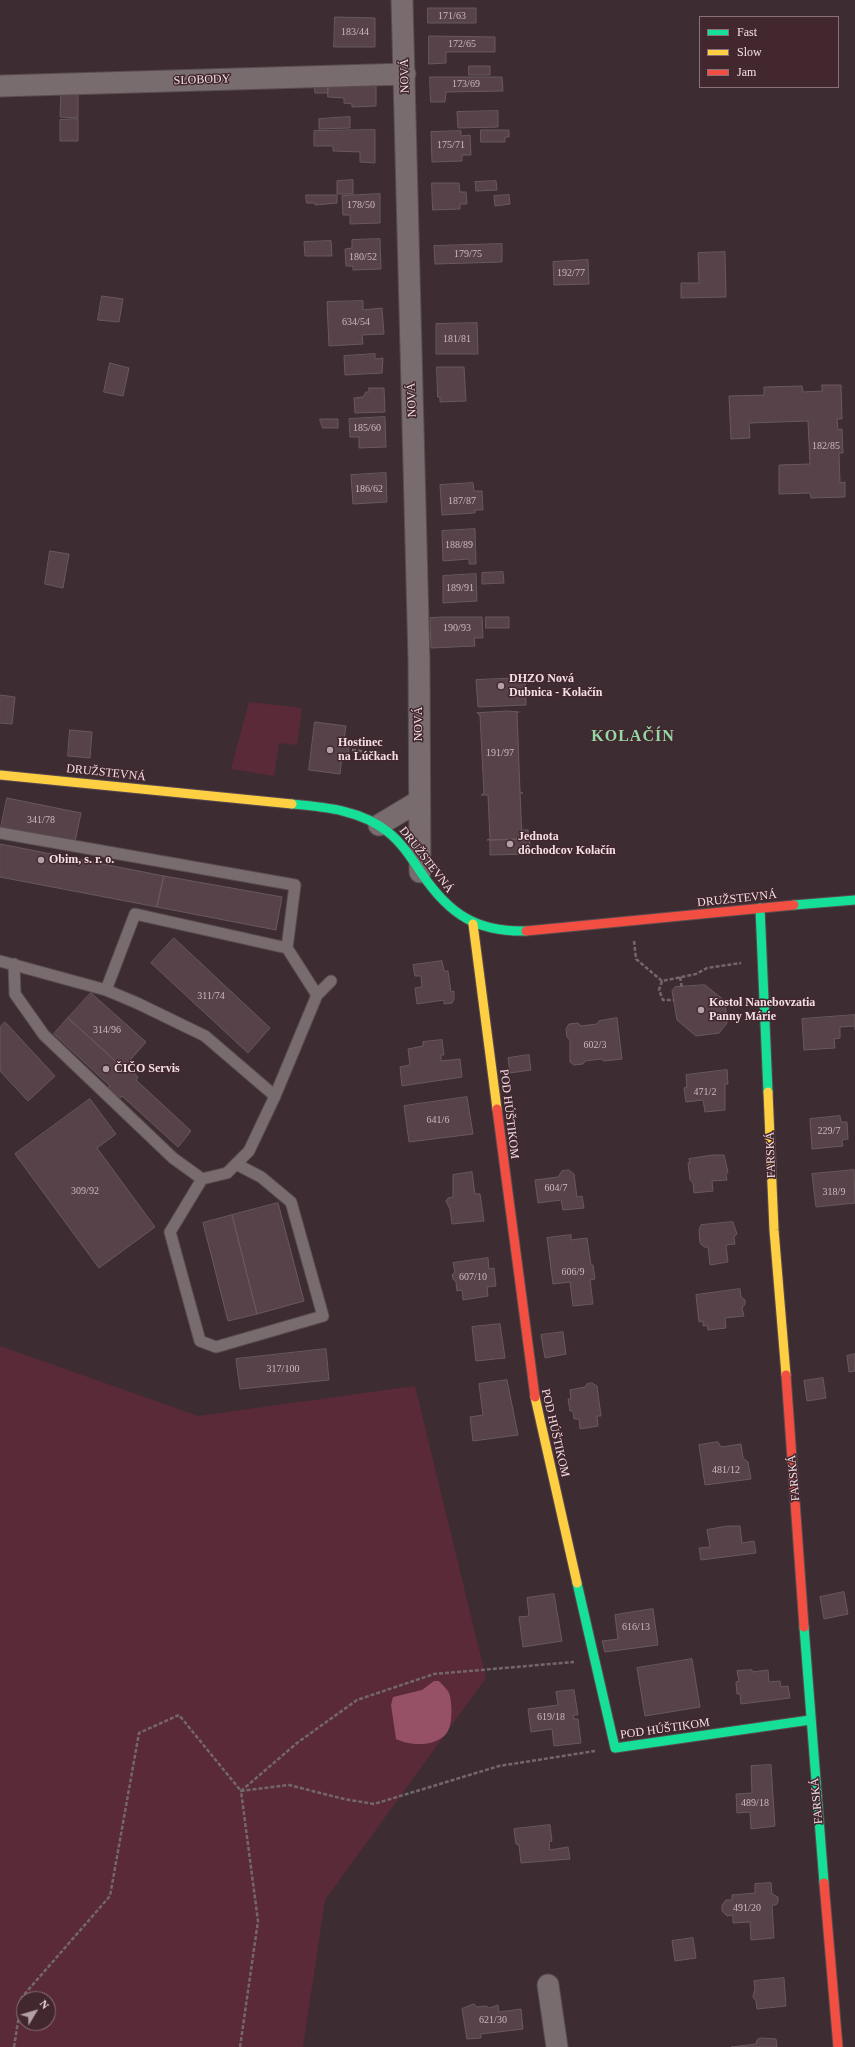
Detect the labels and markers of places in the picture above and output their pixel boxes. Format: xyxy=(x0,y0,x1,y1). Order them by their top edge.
place label: DHZO Nová Dubnica - Kolačín xyxy=(509,672,602,700)
marker: DHZO Nová Dubnica - Kolačín xyxy=(496,681,506,691)
place label: Hostinec na Lúčkach xyxy=(338,736,398,764)
marker: Hostinec na Lúčkach xyxy=(325,745,335,755)
place label: Jednota dôchodcov Kolačín xyxy=(518,830,616,858)
marker: Jednota dôchodcov Kolačín xyxy=(505,839,515,849)
place label: Obim, s. r. o. xyxy=(49,853,114,867)
marker: Obim, s. r. o. xyxy=(36,855,46,865)
place label: Kostol Nanebovzatia Panny Márie xyxy=(709,996,815,1024)
marker: Kostol Nanebovzatia Panny Márie xyxy=(696,1005,706,1015)
place label: ČIČO Servis xyxy=(114,1062,180,1076)
marker: ČIČO Servis xyxy=(101,1064,111,1074)

